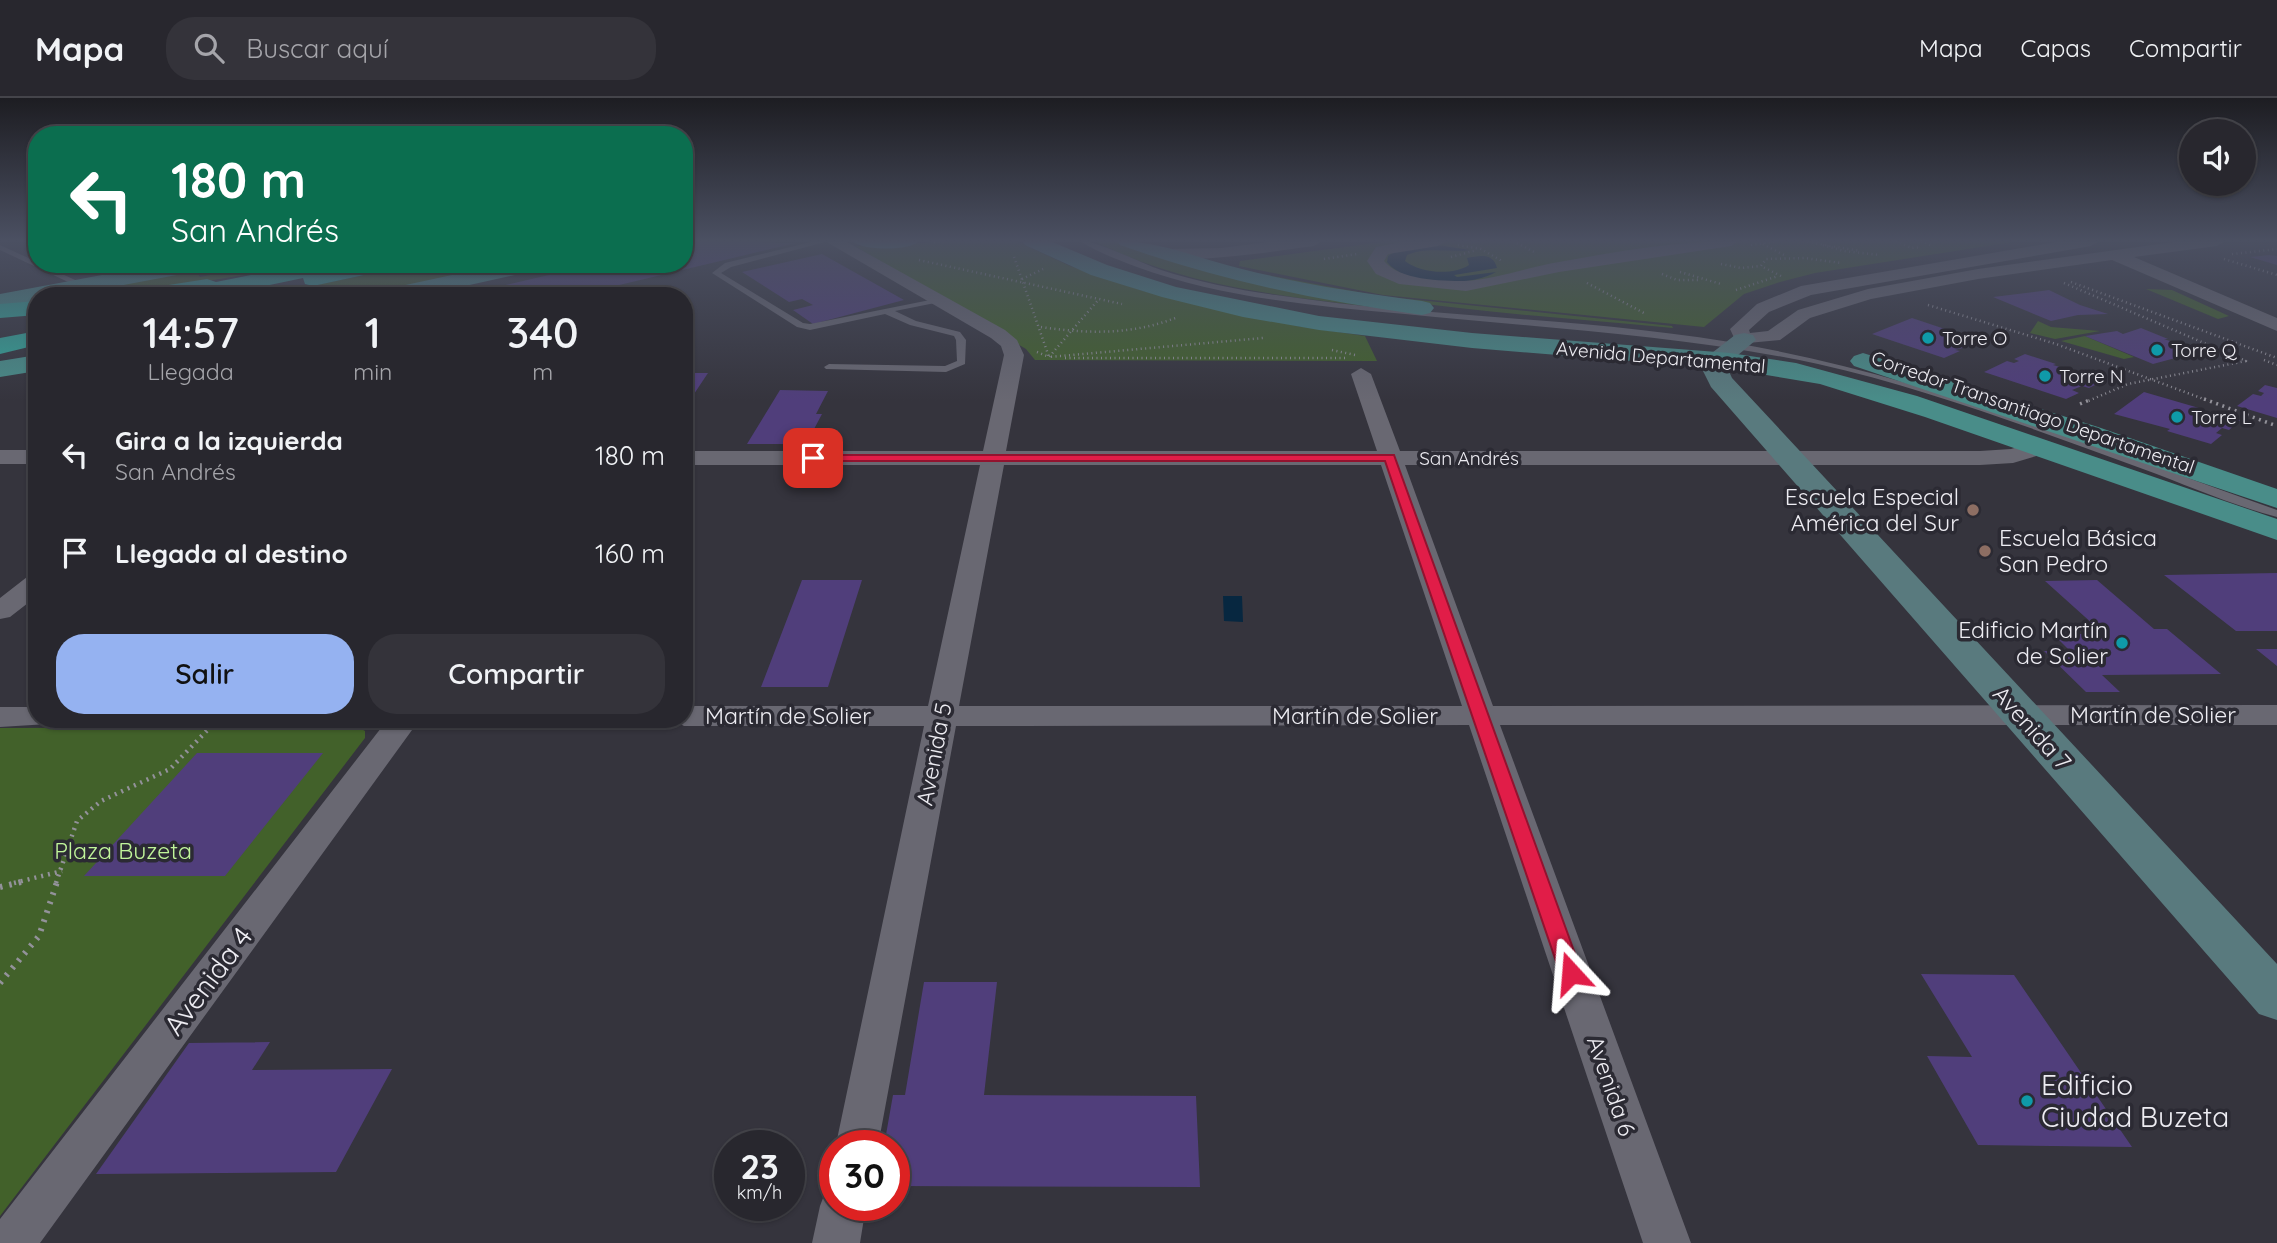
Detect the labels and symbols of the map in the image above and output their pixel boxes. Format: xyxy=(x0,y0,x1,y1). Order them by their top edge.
place label: Torre O xyxy=(1942,326,2007,350)
marker: Torre O xyxy=(1920,330,1936,346)
street label: Avenida Departamental xyxy=(1555,336,1767,378)
place label: Torre Q xyxy=(2171,338,2238,362)
marker: Torre Q xyxy=(2149,342,2165,358)
street label: Corredor Transantiago Departamental xyxy=(1868,345,2198,479)
place label: Torre N xyxy=(2059,364,2124,388)
marker: Torre N xyxy=(2037,368,2053,384)
place label: Torre L xyxy=(2191,405,2252,429)
marker: Torre L xyxy=(2169,409,2185,425)
pin xyxy=(783,428,843,488)
street label: San Andrés xyxy=(1419,446,1519,470)
place label: Escuela Especial América del Sur xyxy=(1785,482,1959,537)
marker: Escuela Especial América del Sur xyxy=(1965,502,1981,518)
place label: Escuela Básica San Pedro xyxy=(1999,523,2157,578)
marker: Escuela Básica San Pedro xyxy=(1977,543,1993,559)
place label: Edificio Martín de Solier xyxy=(1958,615,2108,670)
marker: Edificio Martín de Solier xyxy=(2114,635,2130,651)
street label: Avenida 7 xyxy=(1987,680,2078,776)
street label: Avenida 5 xyxy=(909,700,958,808)
street label: Martín de Solier xyxy=(2070,700,2236,729)
street label: Martín de Solier xyxy=(705,701,871,730)
street label: Martín de Solier xyxy=(1272,701,1438,730)
park label: Plaza Buzeta xyxy=(54,836,192,865)
street label: Avenida 4 xyxy=(156,920,260,1042)
position arrow xyxy=(1534,936,1608,1010)
street label: Avenida 6 xyxy=(1581,1032,1642,1140)
place label: Edificio Ciudad Buzeta xyxy=(2041,1067,2229,1134)
marker: Edificio Ciudad Buzeta xyxy=(2019,1093,2035,1109)
speed limit sign: 30 xyxy=(819,1130,910,1221)

